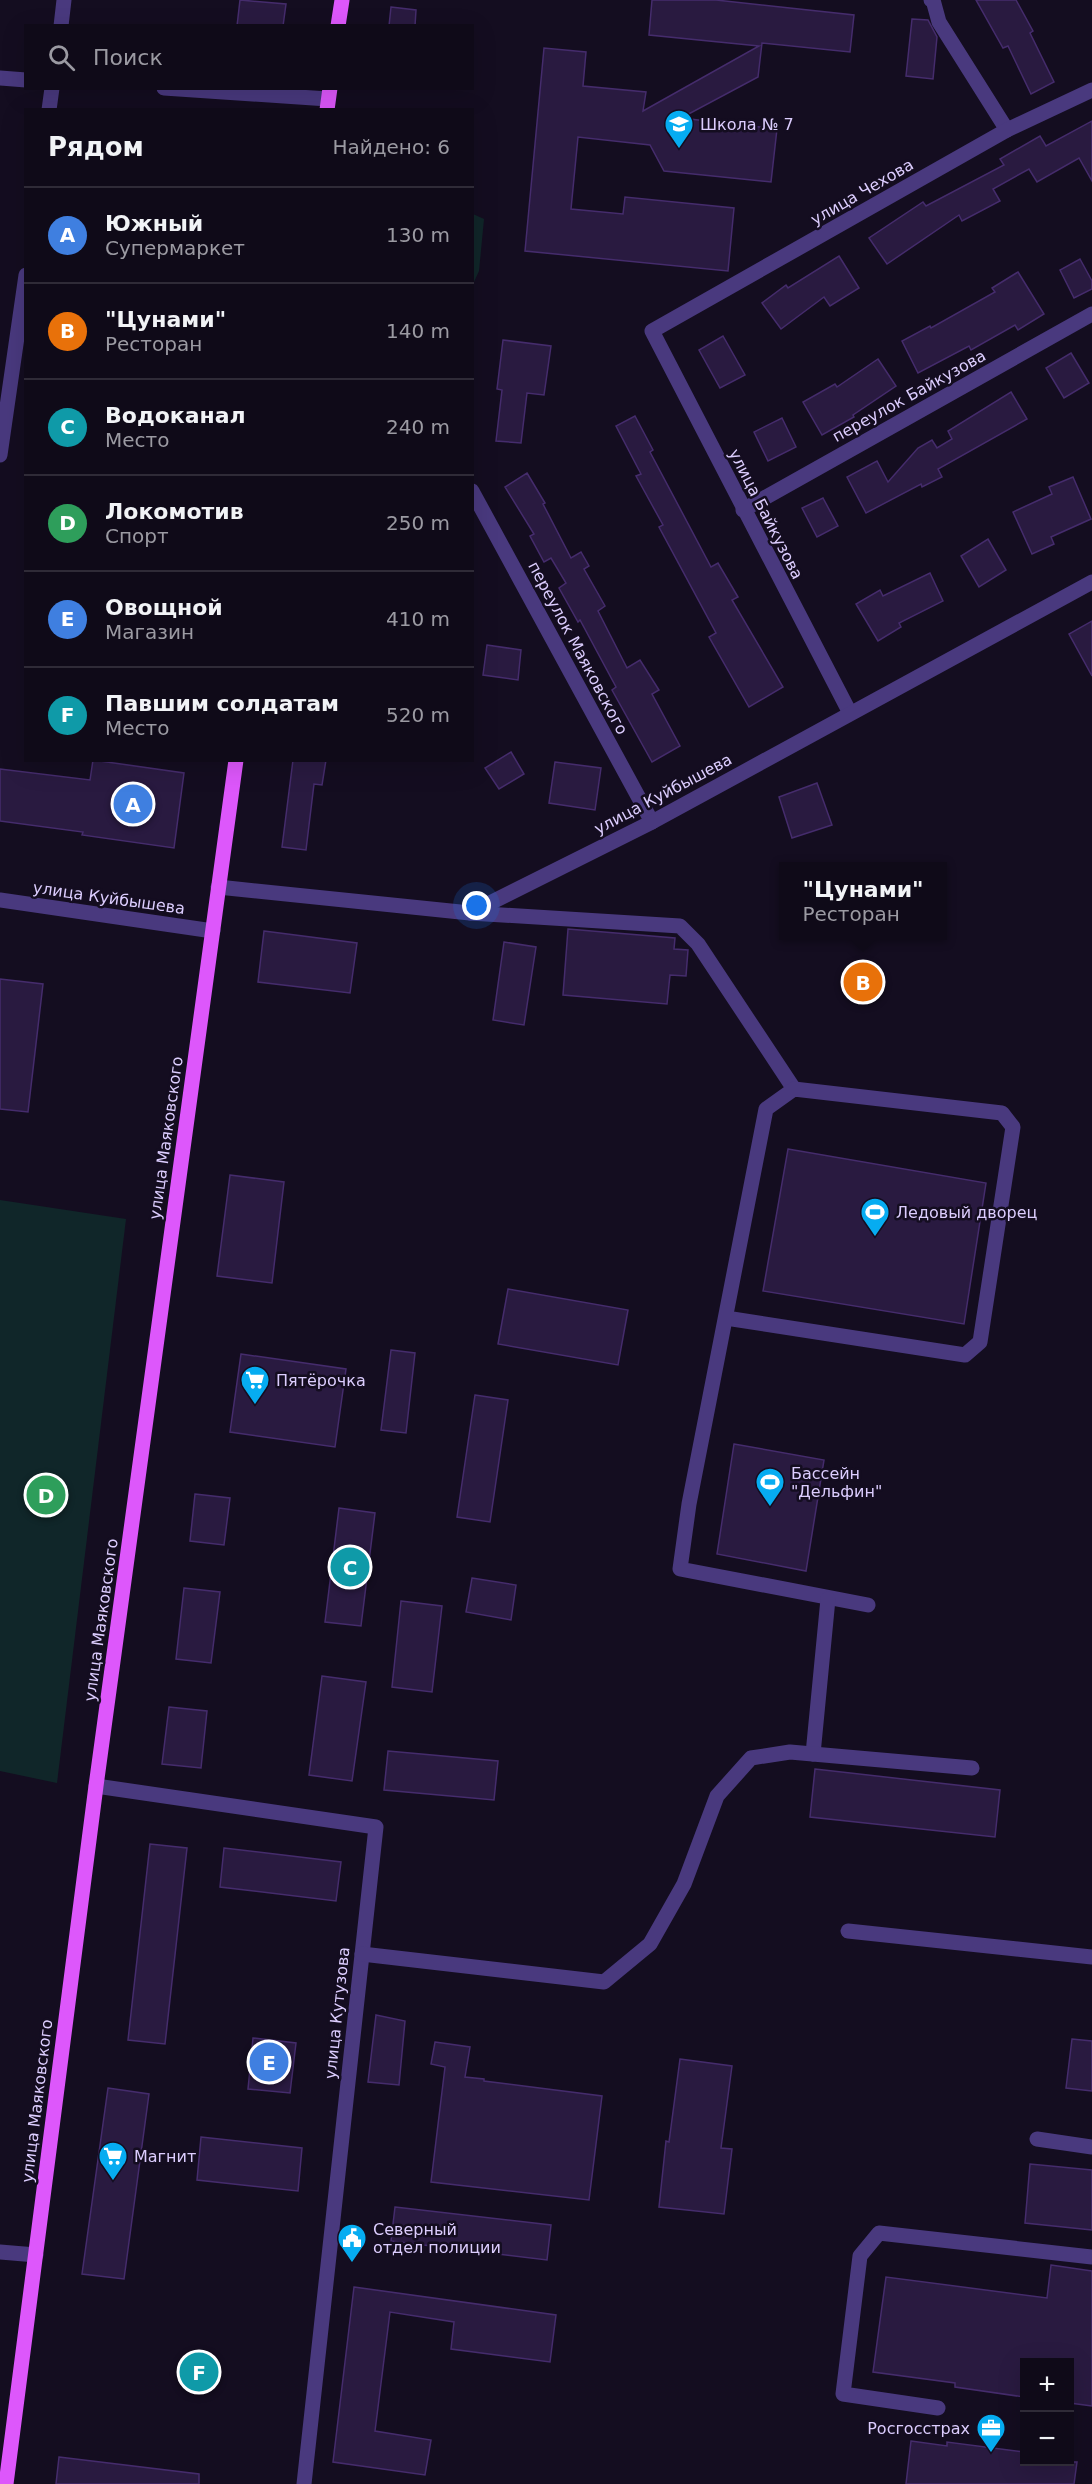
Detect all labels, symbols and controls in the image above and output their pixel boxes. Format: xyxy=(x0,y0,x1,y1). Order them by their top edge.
search box xyxy=(24,24,474,90)
icon: search xyxy=(45,41,78,74)
text: Поиск xyxy=(93,45,163,70)
school or university icon: Школа № 7 xyxy=(663,108,695,150)
place label: Школа № 7 xyxy=(700,115,794,134)
text: Рядом xyxy=(48,132,144,162)
text: Найдено: 6 xyxy=(332,135,450,159)
street label: улица Чехова xyxy=(807,155,917,229)
text: Южный xyxy=(105,211,203,236)
text: A xyxy=(60,223,75,247)
text: 130 m xyxy=(386,223,450,247)
text: Супермаркет xyxy=(105,236,245,260)
text: "Цунами" xyxy=(105,307,226,332)
text: B xyxy=(60,319,75,343)
text: 140 m xyxy=(386,319,450,343)
text: Ресторан xyxy=(105,332,202,356)
street label: переулок Байкузова xyxy=(829,346,989,446)
text: Водоканал xyxy=(105,403,246,428)
text: C xyxy=(60,415,75,439)
text: 240 m xyxy=(386,415,450,439)
text: Место xyxy=(105,428,169,452)
street label: улица Байкузова xyxy=(725,446,807,582)
text: Локомотив xyxy=(105,499,244,524)
text: D xyxy=(59,511,76,535)
text: 250 m xyxy=(386,511,450,535)
text: Спорт xyxy=(105,524,169,548)
street label: переулок Маяковского xyxy=(524,558,632,738)
text: Овощной xyxy=(105,595,223,620)
text: E xyxy=(61,607,74,631)
text: 410 m xyxy=(386,607,450,631)
text: Магазин xyxy=(105,620,194,644)
text: Павшим солдатам xyxy=(105,691,339,716)
text: F xyxy=(61,703,74,727)
text: 520 m xyxy=(386,703,450,727)
text: Место xyxy=(105,716,169,740)
street label: улица Куйбышева xyxy=(591,750,735,838)
pin: A xyxy=(114,782,152,826)
popup xyxy=(779,862,947,940)
text: "Цунами" xyxy=(802,877,924,902)
street label: улица Куйбышева xyxy=(32,878,186,918)
your location xyxy=(462,891,491,920)
text: Ресторан xyxy=(802,902,900,926)
pin: B xyxy=(844,960,882,1004)
street label: улица Маяковского xyxy=(145,1055,187,1221)
sports icon: Ледовый дворец xyxy=(859,1196,891,1238)
place label: Ледовый дворец xyxy=(896,1203,1038,1222)
supermarket icon: Пятёрочка xyxy=(239,1364,271,1406)
place label: Пятёрочка xyxy=(276,1371,366,1390)
place label: Бассейн "Дельфин" xyxy=(791,1464,882,1501)
sports icon: Бассейн "Дельфин" xyxy=(754,1466,786,1508)
pin: D xyxy=(26,1472,66,1518)
street label: улица Маяковского xyxy=(80,1537,122,1703)
pin: C xyxy=(330,1544,370,1590)
street label: улица Кутузова xyxy=(321,1946,353,2080)
street label: улица Маяковского xyxy=(18,2018,56,2184)
pin: E xyxy=(250,2040,288,2084)
supermarket icon: Магнит xyxy=(97,2140,129,2182)
place label: Магнит xyxy=(134,2147,196,2166)
place label: Северный отдел полиции xyxy=(373,2220,501,2257)
public building icon: Северный отдел полиции xyxy=(336,2222,368,2264)
pin: F xyxy=(180,2350,218,2394)
map controls xyxy=(1020,2358,1074,2466)
button: + xyxy=(1020,2358,1074,2412)
office icon: Росгосстрах xyxy=(975,2412,1007,2454)
button: − xyxy=(1020,2412,1074,2466)
place label: Росгосстрах xyxy=(867,2419,970,2438)

